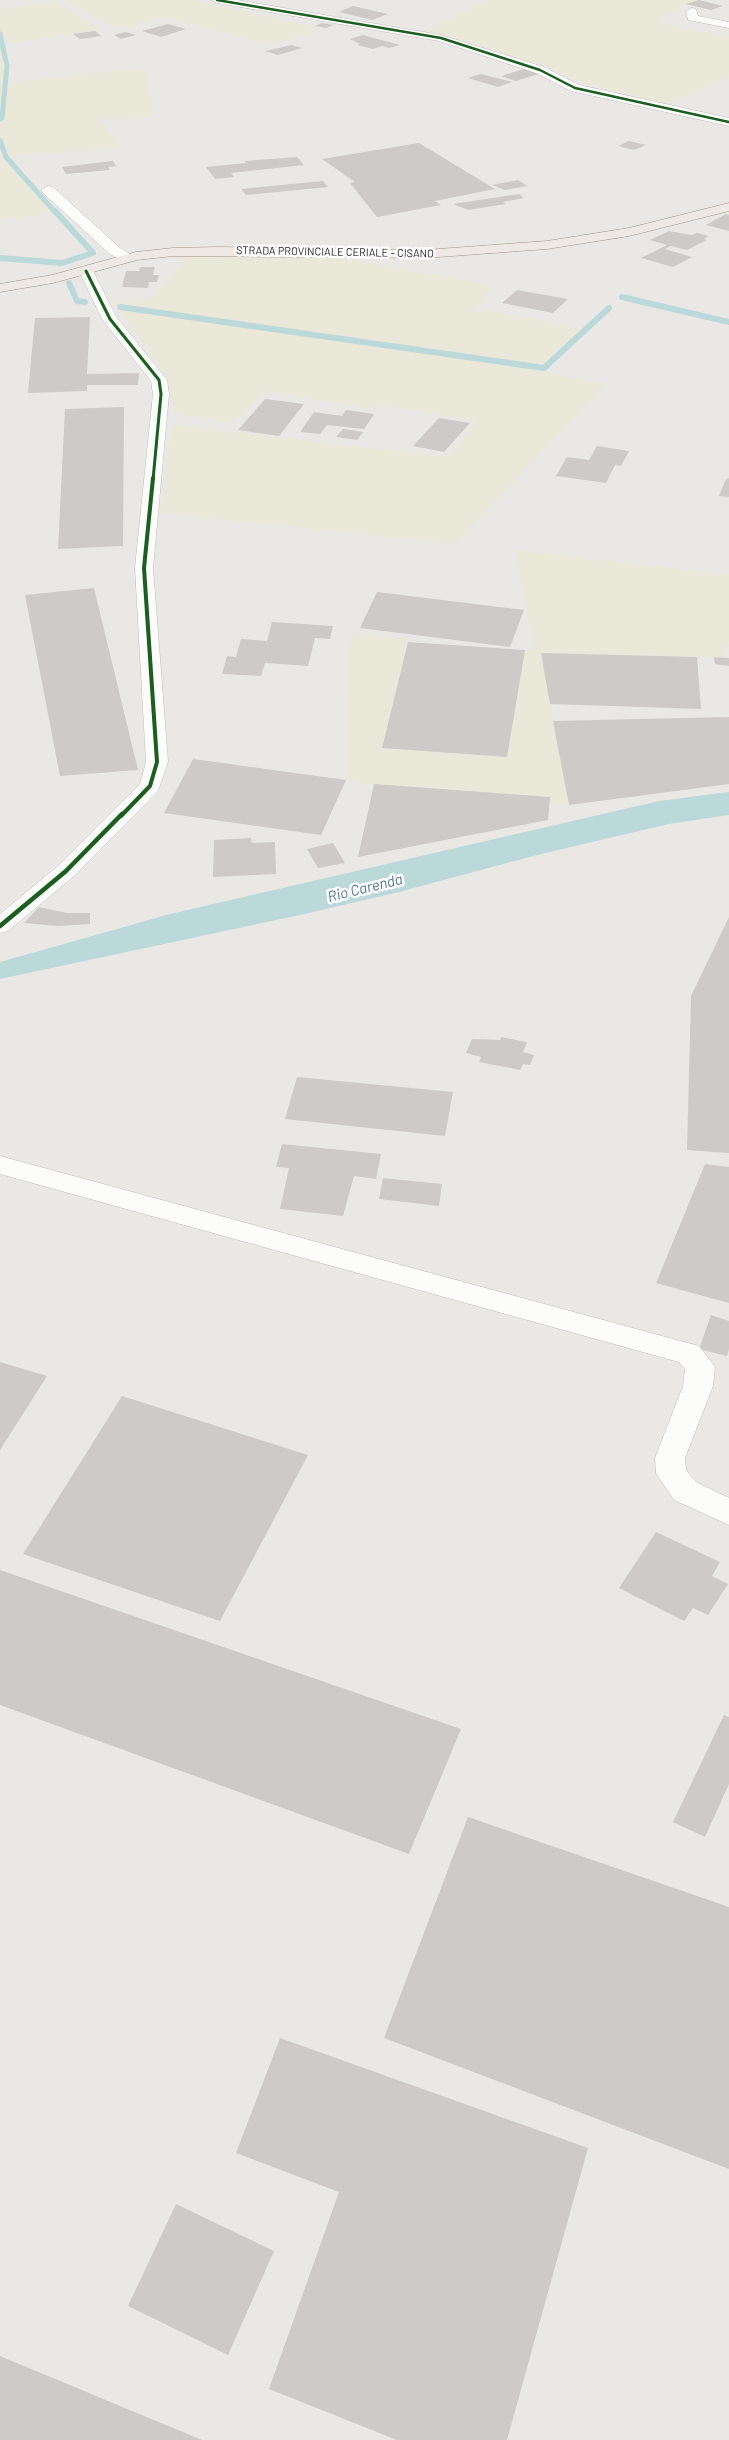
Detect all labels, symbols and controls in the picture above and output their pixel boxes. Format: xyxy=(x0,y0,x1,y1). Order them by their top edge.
street label: STRADA PROVINCIALE CERIALE - CISANO xyxy=(236,244,434,260)
water label: Rio Carenda xyxy=(326,870,404,906)

